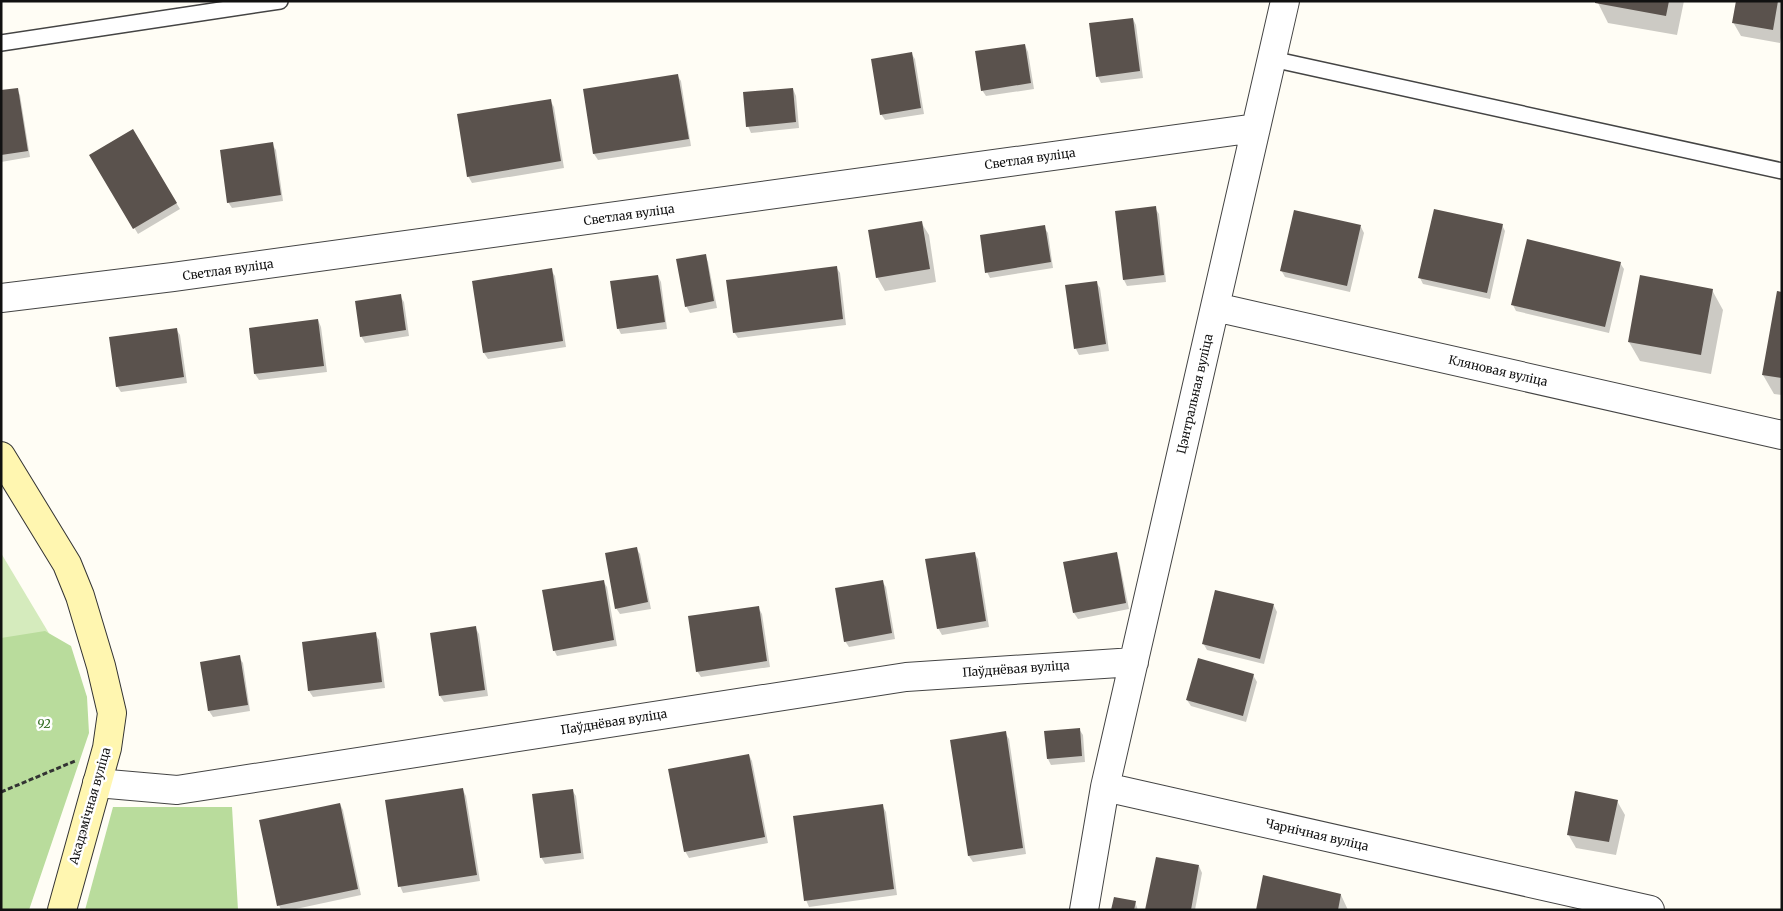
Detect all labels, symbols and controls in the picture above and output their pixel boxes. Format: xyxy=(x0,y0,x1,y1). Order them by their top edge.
street label: Светлая вуліца xyxy=(984,145,1077,172)
street label: Светлая вуліца xyxy=(583,201,676,228)
street label: Светлая вуліца xyxy=(182,256,275,283)
street label: Цэнтральная вуліца xyxy=(1173,332,1216,455)
street label: Кляновая вуліца xyxy=(1447,352,1550,389)
street label: Паўднёвая вуліца xyxy=(962,657,1071,680)
street label: Паўднёвая вуліца xyxy=(560,706,669,737)
park label: 92 xyxy=(37,716,51,731)
street label: Акадэмічная вуліца xyxy=(65,745,114,867)
street label: Чарнічная вуліца xyxy=(1264,815,1371,854)

